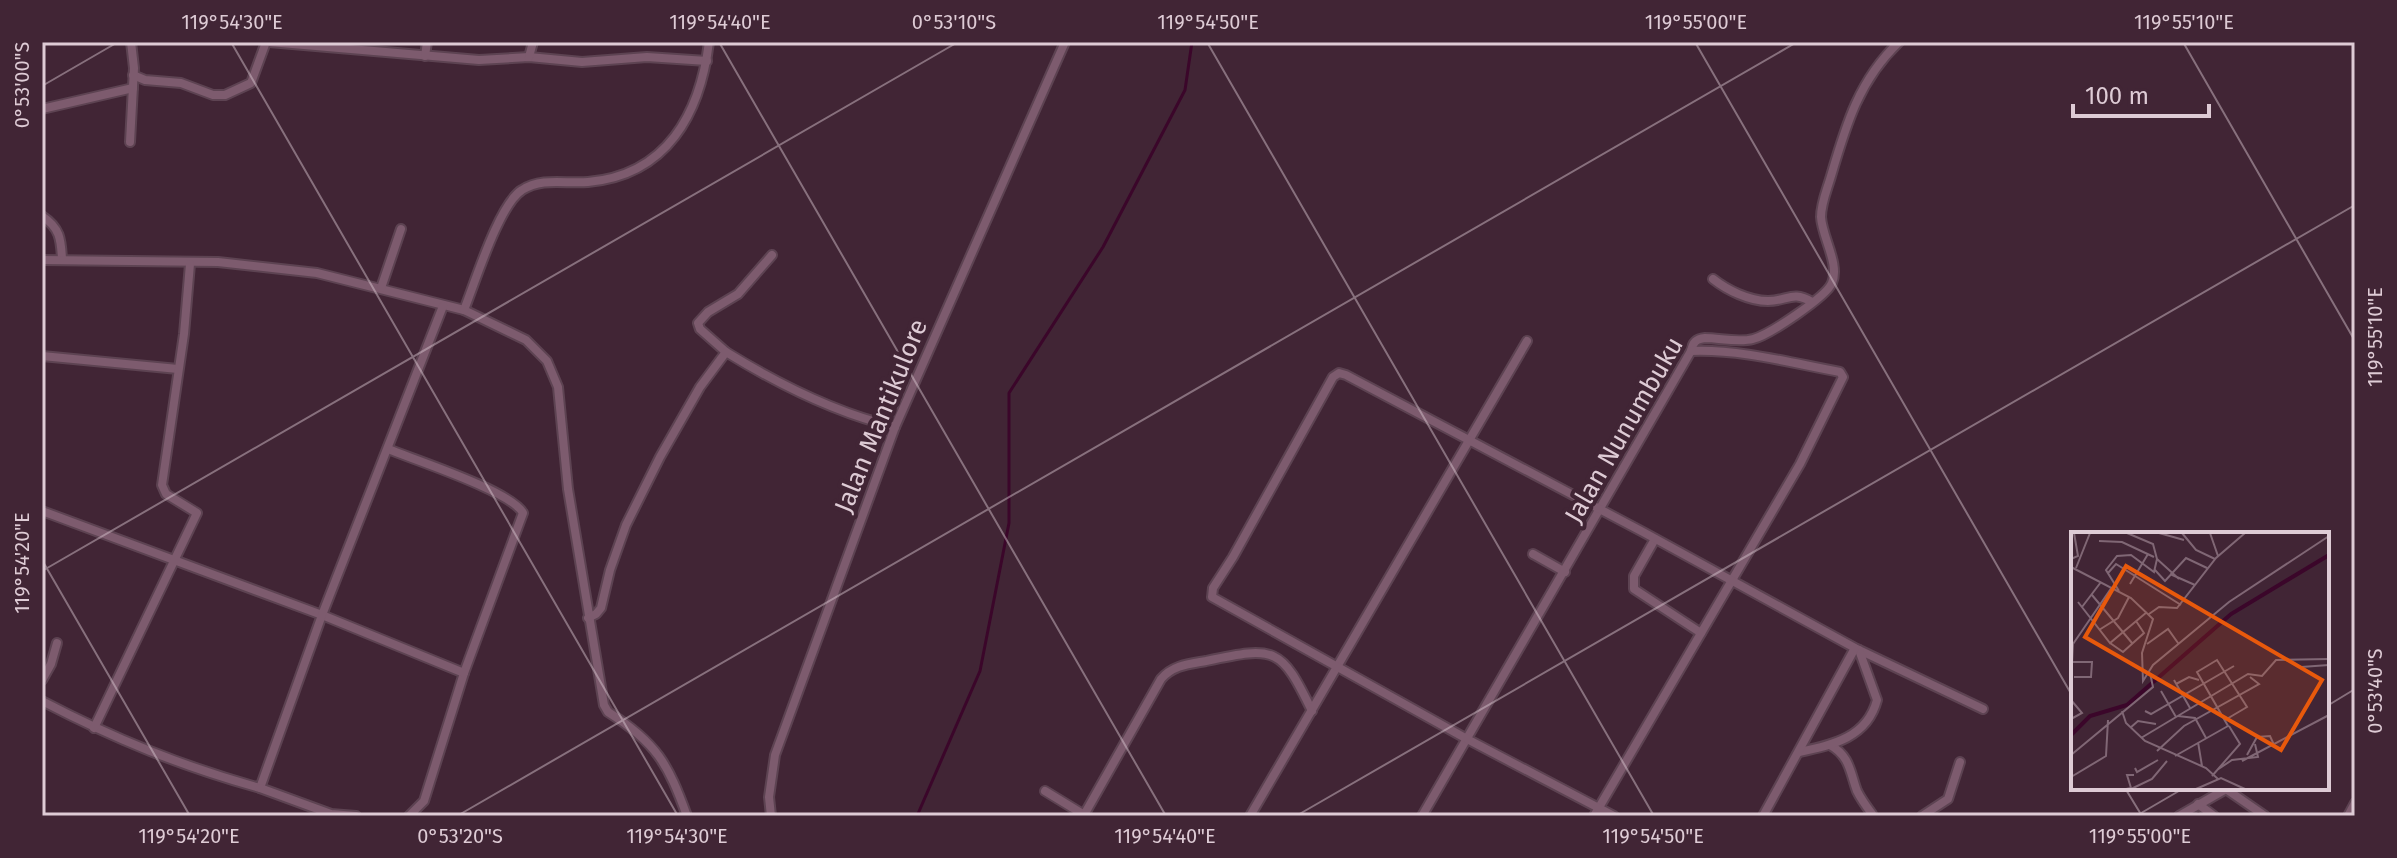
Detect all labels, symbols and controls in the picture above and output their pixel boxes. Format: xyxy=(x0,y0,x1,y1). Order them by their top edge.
text: 119°54'30"E xyxy=(181,10,283,34)
text: 119°54'40"E xyxy=(669,10,771,34)
text: 0°53'10"S xyxy=(912,10,996,34)
text: 119°54'50"E xyxy=(1157,10,1259,34)
text: 119°55'00"E xyxy=(1645,10,1747,34)
text: 119°55'10"E xyxy=(2134,10,2234,34)
text: 0°53'00"S xyxy=(10,42,34,128)
scale bar xyxy=(2073,68,2209,118)
text: 100 m xyxy=(2085,82,2149,110)
text: 119°55'10"E xyxy=(2363,287,2387,387)
street label: Jalan Mantikulore xyxy=(828,315,934,517)
street label: Jalan Nunumbuku xyxy=(1558,331,1690,529)
text: 119°54'20"E xyxy=(10,512,34,614)
inset map xyxy=(2071,532,2329,790)
text: 0°53'40"S xyxy=(2363,648,2387,734)
text: 119°54'20"E xyxy=(138,824,240,848)
text: 0°53'20"S xyxy=(417,824,503,848)
text: 119°54'30"E xyxy=(626,824,728,848)
text: 119°54'40"E xyxy=(1114,824,1216,848)
text: 119°54'50"E xyxy=(1602,824,1704,848)
text: 119°55'00"E xyxy=(2089,824,2191,848)

